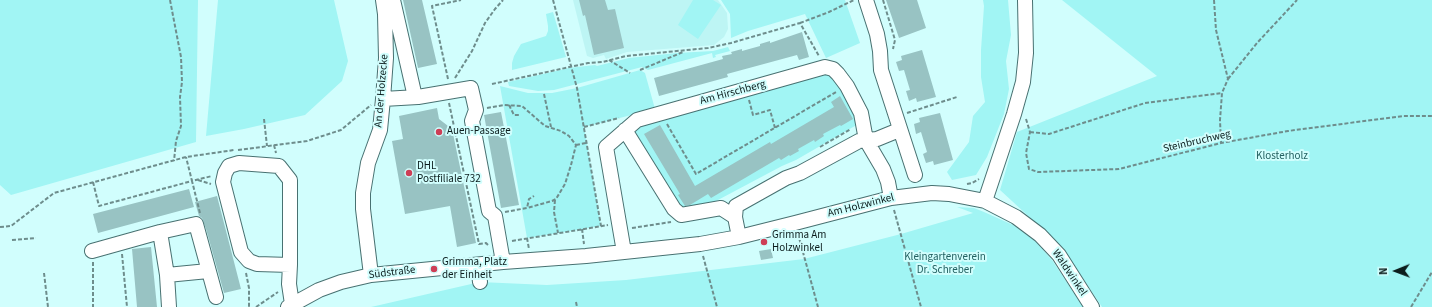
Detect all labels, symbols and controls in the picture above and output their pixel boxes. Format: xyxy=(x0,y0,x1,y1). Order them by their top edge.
street label: An der Holzecke xyxy=(372,54,392,128)
street label: Am Hirschberg xyxy=(699,78,767,108)
place label: Auen-Passage xyxy=(447,125,511,139)
marker: Auen-Passage xyxy=(434,127,444,137)
street label: Steinbruchweg xyxy=(1162,128,1232,156)
park label: Klosterholz xyxy=(1256,150,1308,164)
place label: DHL Postfiliale 732 xyxy=(417,160,481,186)
marker: DHL Postfiliale 732 xyxy=(404,168,414,178)
street label: Am Holzwinkel xyxy=(826,191,896,221)
place label: Grimma Am Holzwinkel xyxy=(772,229,826,255)
marker: Grimma Am Holzwinkel xyxy=(759,237,769,247)
street label: Waldwinkel xyxy=(1049,247,1089,299)
park label: Kleingartenverein Dr. Schreber xyxy=(904,251,986,277)
north arrow xyxy=(1376,251,1416,291)
place label: Grimma, Platz der Einheit xyxy=(442,256,507,282)
street label: Südstraße xyxy=(368,264,416,282)
marker: Grimma, Platz der Einheit xyxy=(429,264,439,274)
text: N xyxy=(1376,267,1391,275)

